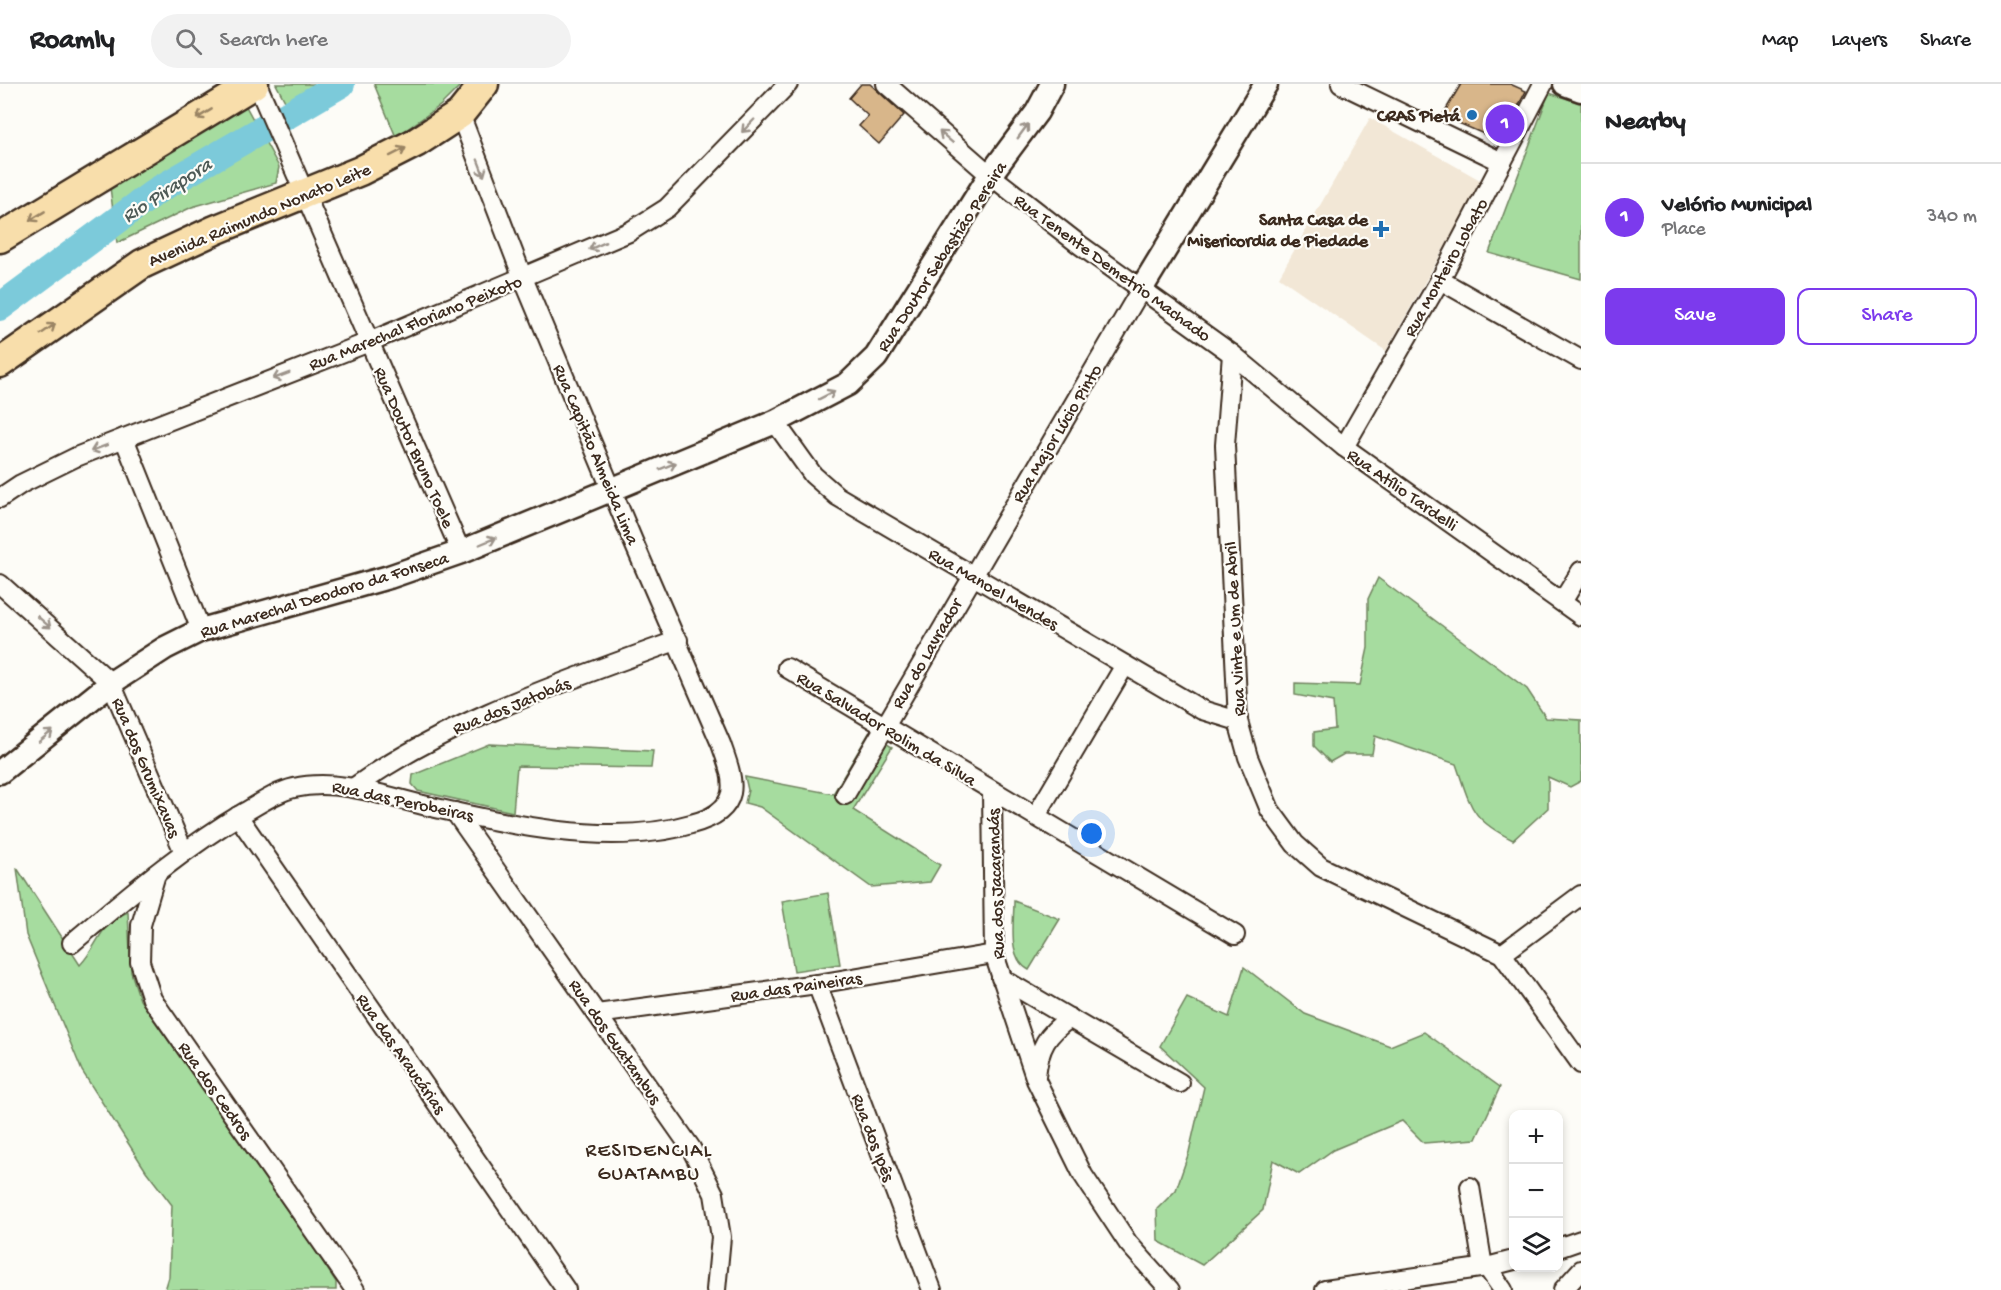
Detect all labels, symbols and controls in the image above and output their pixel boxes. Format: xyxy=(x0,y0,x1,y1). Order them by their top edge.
search box xyxy=(151,14,571,68)
text: Roamly xyxy=(30,25,115,58)
icon: search xyxy=(172,25,205,58)
text: Search here xyxy=(220,28,328,54)
text: Map xyxy=(1762,29,1798,54)
text: Layers xyxy=(1831,29,1887,54)
text: Share xyxy=(1920,29,1971,54)
pin: 1 xyxy=(1486,102,1524,147)
place label: CRAS Pietá xyxy=(1376,107,1461,128)
marker: CRAS Pietá xyxy=(1465,108,1479,122)
text: Nearby xyxy=(1605,108,1686,139)
one-way arrow xyxy=(196,109,213,121)
one-way arrow xyxy=(740,118,755,133)
one-way arrow xyxy=(1017,123,1029,139)
one-way arrow xyxy=(939,130,954,144)
one-way arrow xyxy=(388,146,406,157)
water label: Rio Pirapora xyxy=(119,154,218,229)
street label: Rua Doutor Sebastião Pereira xyxy=(874,157,1013,356)
one-way arrow xyxy=(476,159,487,177)
street label: Avenida Raimundo Nonato Leite xyxy=(146,160,375,273)
street label: Rua Tenente Demetrio Machado xyxy=(1009,191,1214,348)
text: Velório Municipal xyxy=(1662,193,1812,219)
street label: Rua Monteiro Lobato xyxy=(1400,195,1494,341)
text: 1 xyxy=(1620,206,1629,229)
text: 340 m xyxy=(1927,206,1977,229)
one-way arrow xyxy=(29,210,46,222)
place label: Santa Casa de Misericordia de Piedade xyxy=(1187,211,1369,253)
text: Place xyxy=(1662,219,1706,242)
marker: Santa Casa de Misericordia de Piedade xyxy=(1372,220,1390,238)
one-way arrow xyxy=(588,241,607,252)
street label: Rua Marechal Floriano Peixoto xyxy=(306,272,526,377)
button: Save xyxy=(1605,288,1785,345)
button: Share xyxy=(1797,288,1977,345)
one-way arrow xyxy=(39,323,56,335)
street label: Rua Capitão Almeida Lima xyxy=(547,361,643,549)
street label: Rua Major Lúcio Pinto xyxy=(1009,361,1108,507)
street label: Rua Doutor Bruno Toele xyxy=(368,364,458,532)
one-way arrow xyxy=(272,371,291,382)
one-way arrow xyxy=(818,389,836,400)
one-way arrow xyxy=(91,443,109,454)
street label: Rua Atílio Tardelli xyxy=(1342,445,1461,537)
one-way arrow xyxy=(658,460,677,471)
one-way arrow xyxy=(478,535,496,546)
street label: Rua Vinte e Um de Abril xyxy=(1221,541,1252,717)
street label: Rua Manoel Mendes xyxy=(924,544,1063,637)
street label: Rua Marechal Deodoro da Fonseca xyxy=(198,548,452,644)
street label: Rua do Lavrador xyxy=(888,594,969,713)
one-way arrow xyxy=(36,615,51,629)
street label: Rua Salvador Rolim da Silva xyxy=(792,668,980,793)
street label: Rua dos Jatobás xyxy=(450,674,575,741)
street label: Rua dos Grumixavas xyxy=(106,695,184,842)
one-way arrow xyxy=(38,729,54,742)
street label: Rua das Perobeiras xyxy=(330,777,477,828)
street label: Rua dos Jacarandás xyxy=(984,807,1011,960)
your location xyxy=(1077,819,1106,848)
street label: Rua das Paineiras xyxy=(729,969,865,1008)
street label: Rua dos Guatambus xyxy=(563,976,666,1110)
street label: Rua das Araucárias xyxy=(351,990,450,1120)
street label: Rua dos Cedros xyxy=(172,1038,256,1146)
street label: Rua dos Ipês xyxy=(845,1091,898,1186)
map controls xyxy=(1509,1110,1563,1272)
button: + xyxy=(1509,1110,1563,1164)
district label: RESIDENCIAL GUATAMBU xyxy=(586,1141,712,1187)
button: − xyxy=(1509,1164,1563,1218)
button: layers xyxy=(1509,1218,1563,1272)

